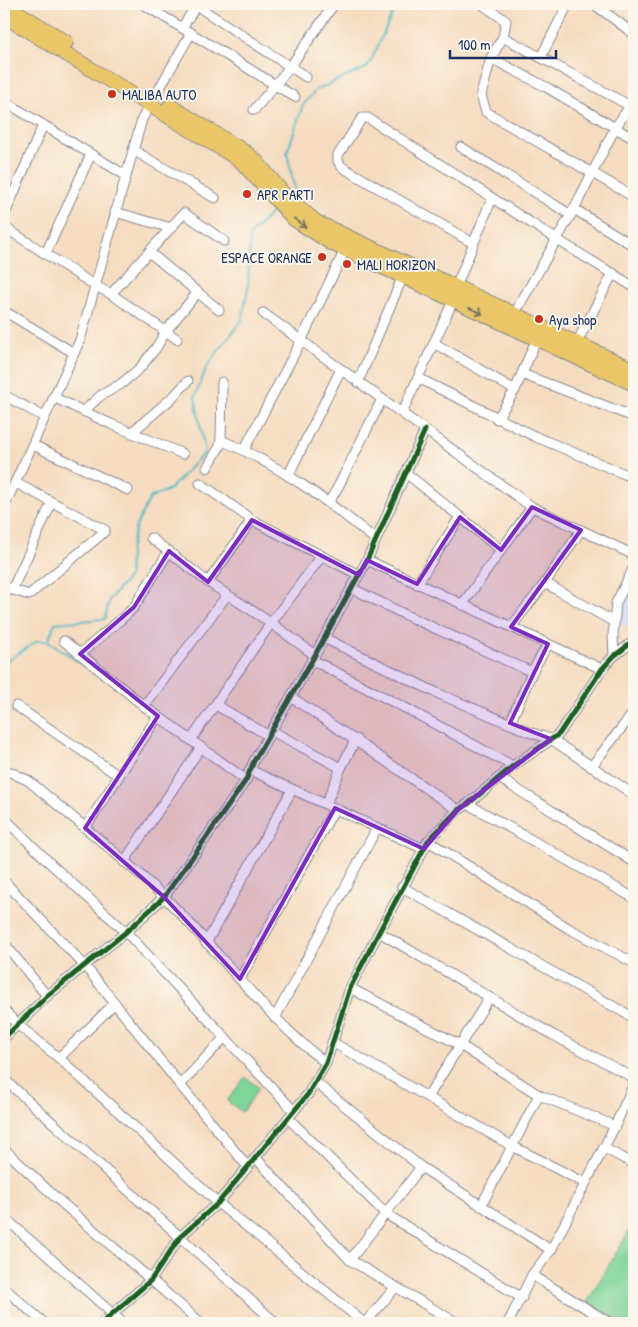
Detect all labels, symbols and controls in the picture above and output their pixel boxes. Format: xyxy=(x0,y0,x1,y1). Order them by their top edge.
scale bar xyxy=(450,28,557,60)
text: 100 m xyxy=(458,34,491,55)
place label: MALIBA AUTO xyxy=(122,84,197,105)
marker: MALIBA AUTO xyxy=(106,88,118,100)
place label: APR PARTI xyxy=(257,184,314,205)
marker: APR PARTI xyxy=(241,188,253,200)
one-way arrow xyxy=(293,218,307,228)
place label: ESPACE ORANGE xyxy=(221,247,312,268)
marker: ESPACE ORANGE xyxy=(316,251,328,263)
place label: MALI HORIZON xyxy=(357,254,435,275)
marker: MALI HORIZON xyxy=(341,258,353,270)
one-way arrow xyxy=(468,307,483,316)
place label: Aya shop xyxy=(549,309,597,330)
marker: Aya shop xyxy=(533,313,545,325)

